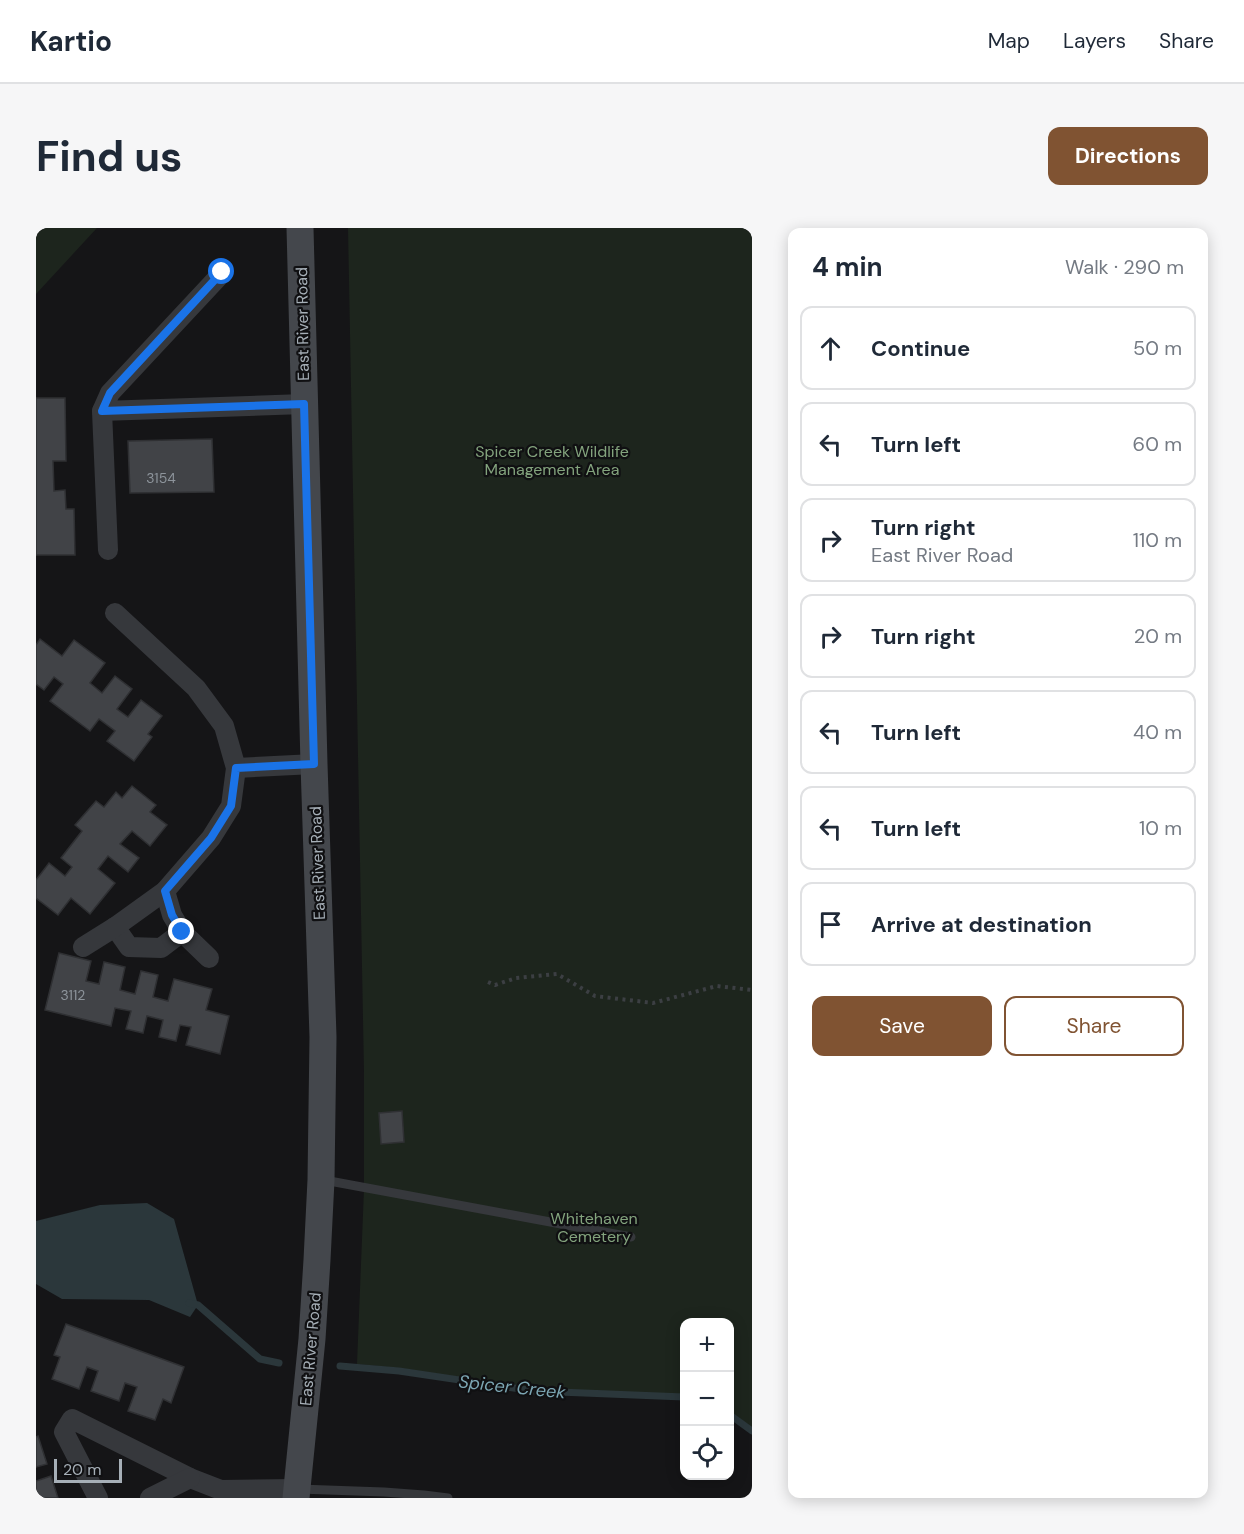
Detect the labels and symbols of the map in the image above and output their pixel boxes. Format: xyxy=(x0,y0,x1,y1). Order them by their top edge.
route start xyxy=(208,258,234,284)
street label: East River Road xyxy=(291,267,314,381)
park label: Spicer Creek Wildlife Management Area xyxy=(475,441,629,480)
house number: 3154 xyxy=(146,469,176,487)
street label: East River Road xyxy=(305,806,330,920)
route end xyxy=(168,918,194,944)
house number: 3112 xyxy=(61,986,85,1004)
park label: Whitehaven Cemetery xyxy=(550,1208,638,1247)
street label: East River Road xyxy=(295,1291,326,1407)
water label: Spicer Creek xyxy=(457,1369,567,1405)
scale bar xyxy=(54,1456,122,1484)

